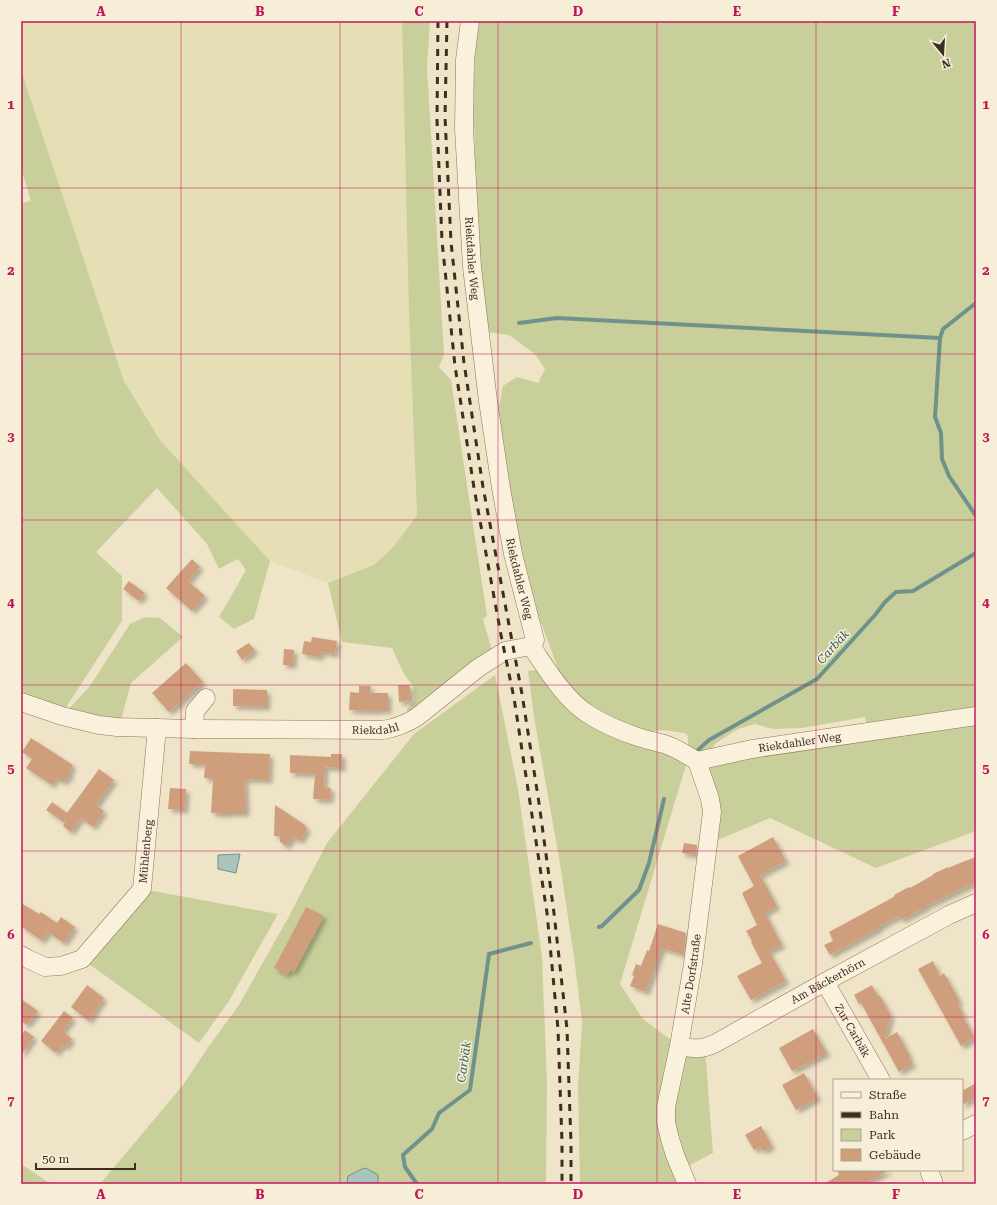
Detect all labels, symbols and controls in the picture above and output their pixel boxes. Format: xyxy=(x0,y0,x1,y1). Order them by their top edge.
text: A xyxy=(96,4,106,19)
text: B xyxy=(255,4,265,19)
text: C xyxy=(414,4,424,19)
text: D xyxy=(573,4,583,19)
text: E xyxy=(733,4,741,19)
text: F xyxy=(892,4,900,19)
north arrow xyxy=(923,34,963,74)
text: N xyxy=(939,56,952,71)
text: 1 xyxy=(7,97,15,112)
text: 1 xyxy=(982,97,990,112)
street label: Riekdahler Weg xyxy=(462,216,482,302)
text: 2 xyxy=(7,263,15,278)
text: 2 xyxy=(982,263,990,278)
text: 3 xyxy=(7,429,15,444)
text: 3 xyxy=(982,429,990,444)
street label: Riekdahler Weg xyxy=(503,537,536,622)
text: 4 xyxy=(7,595,15,610)
text: 4 xyxy=(982,595,990,610)
water label: Carbäk xyxy=(814,627,852,667)
street label: Riekdahl xyxy=(352,720,401,737)
street label: Riekdahler Weg xyxy=(757,730,843,755)
text: 5 xyxy=(7,761,15,776)
text: 5 xyxy=(982,761,990,776)
street label: Mühlenberg xyxy=(137,818,156,884)
text: 6 xyxy=(7,927,15,942)
text: 6 xyxy=(982,927,990,942)
street label: Alte Dorfstraße xyxy=(679,933,704,1015)
street label: Am Bäckerhörn xyxy=(789,956,867,1007)
street label: Zur Carbäk xyxy=(832,1002,873,1060)
water label: Carbäk xyxy=(454,1040,474,1083)
legend xyxy=(833,1079,963,1171)
text: Straße xyxy=(869,1088,907,1102)
text: 7 xyxy=(7,1093,15,1108)
text: 7 xyxy=(982,1093,990,1108)
text: Bahn xyxy=(869,1108,899,1122)
text: Park xyxy=(869,1128,896,1142)
scale bar xyxy=(36,1145,135,1171)
text: Gebäude xyxy=(869,1148,921,1162)
text: 50 m xyxy=(42,1152,69,1166)
text: A xyxy=(96,1187,106,1202)
text: B xyxy=(255,1187,265,1202)
text: C xyxy=(414,1187,424,1202)
text: D xyxy=(573,1187,583,1202)
text: E xyxy=(733,1187,741,1202)
text: F xyxy=(892,1187,900,1202)

